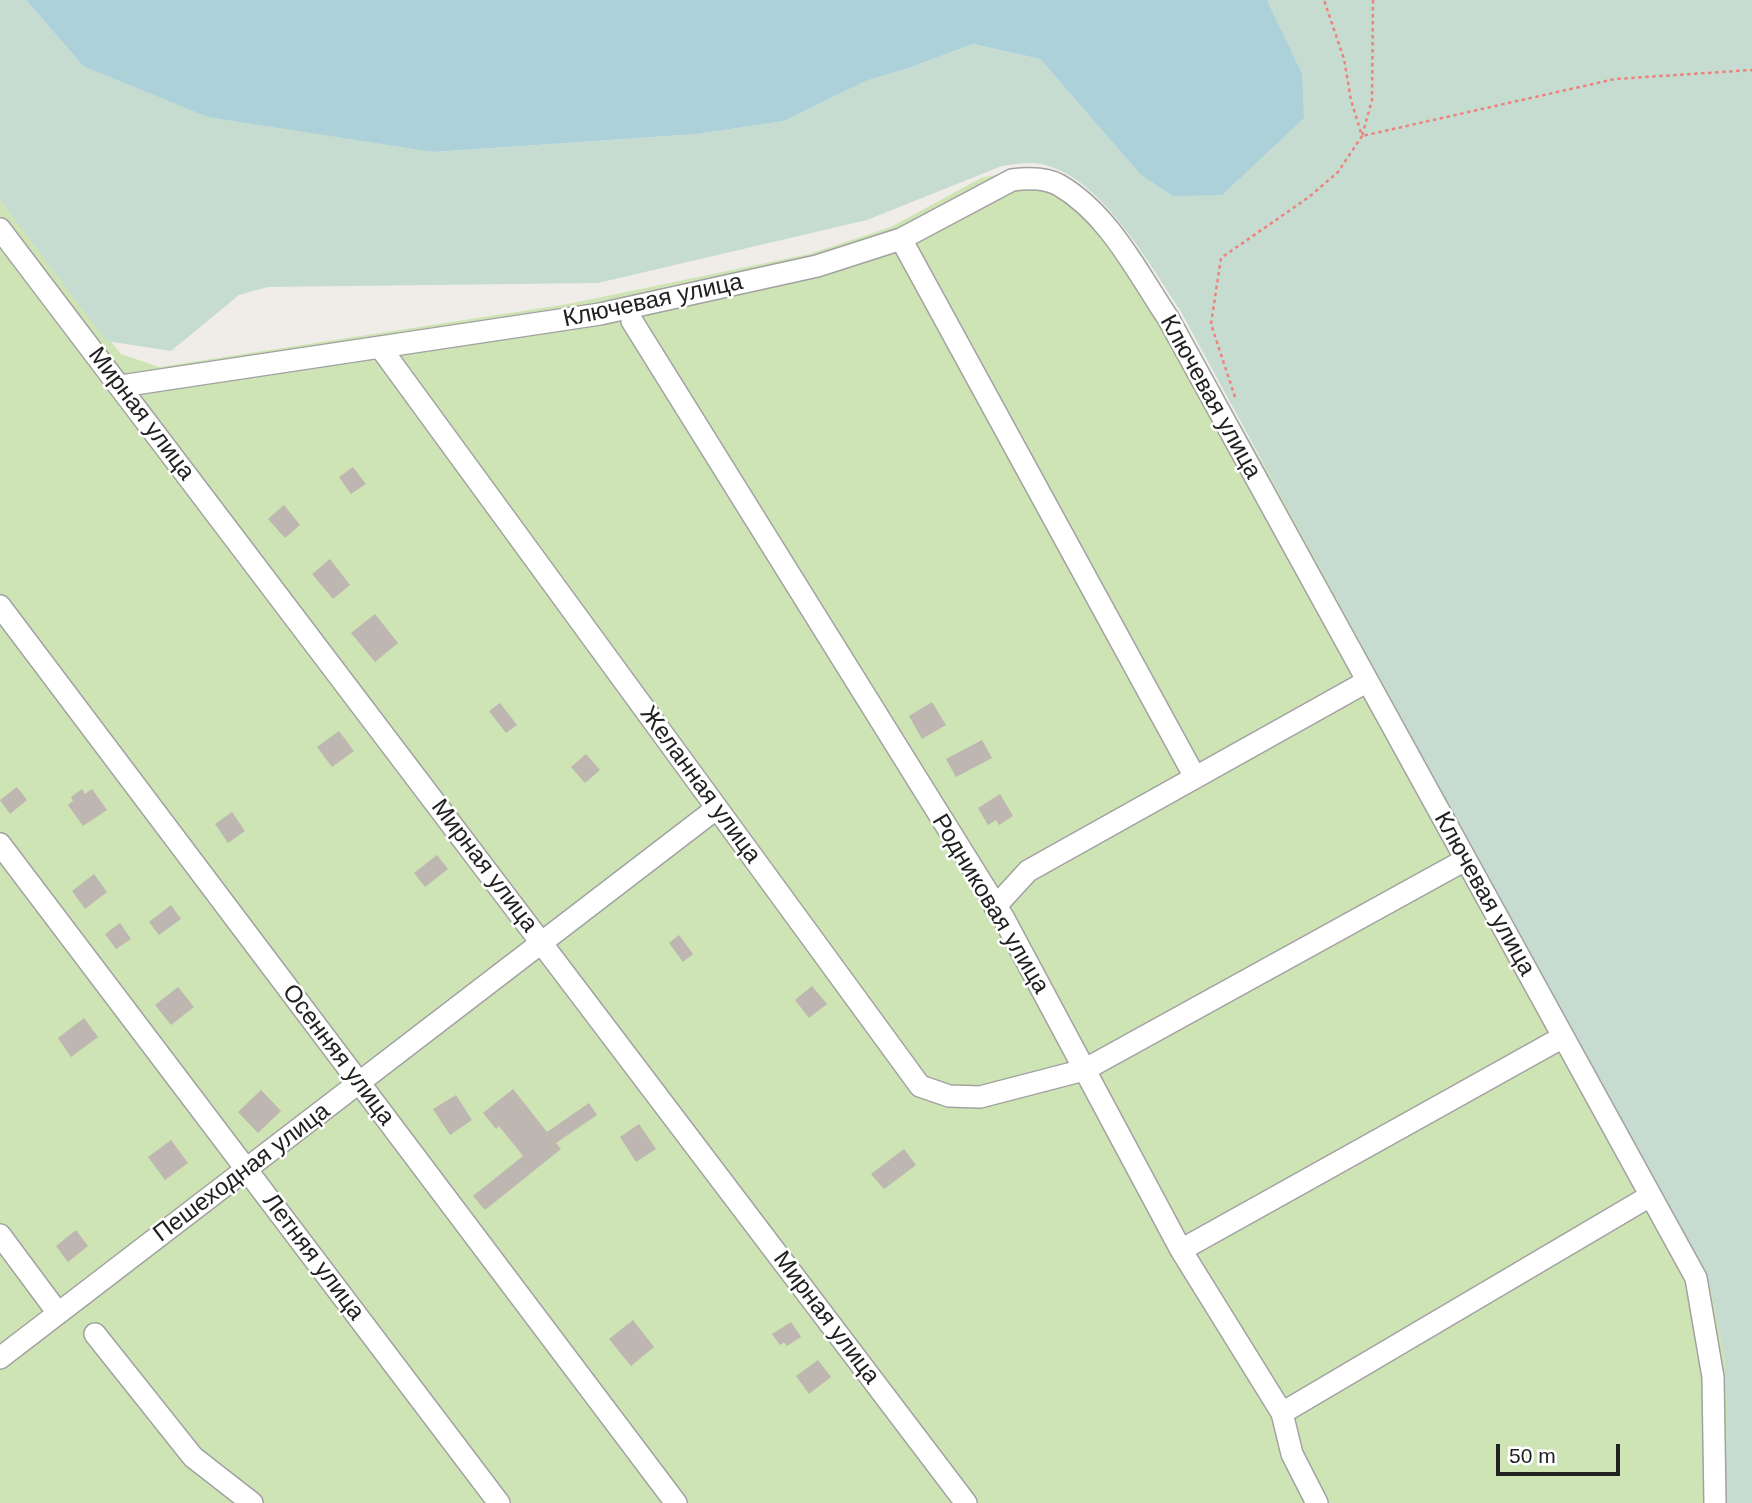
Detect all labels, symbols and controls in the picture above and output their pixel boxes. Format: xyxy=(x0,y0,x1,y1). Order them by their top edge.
street label: Ключевая улица xyxy=(561,268,745,334)
street label: Ключевая улица xyxy=(1153,310,1267,484)
street label: Мирная улица xyxy=(82,342,200,486)
street label: Желанная улица xyxy=(633,701,767,869)
street label: Мирная улица xyxy=(425,794,543,938)
street label: Ключевая улица xyxy=(1427,807,1541,981)
street label: Родниковая улица xyxy=(925,809,1055,999)
street label: Осенняя улица xyxy=(276,979,400,1131)
street label: Пешеходная улица xyxy=(148,1097,336,1249)
street label: Летняя улица xyxy=(256,1188,370,1326)
street label: Мирная улица xyxy=(767,1246,885,1390)
scale bar xyxy=(1500,1430,1624,1474)
text: 50 m xyxy=(1509,1444,1556,1467)

